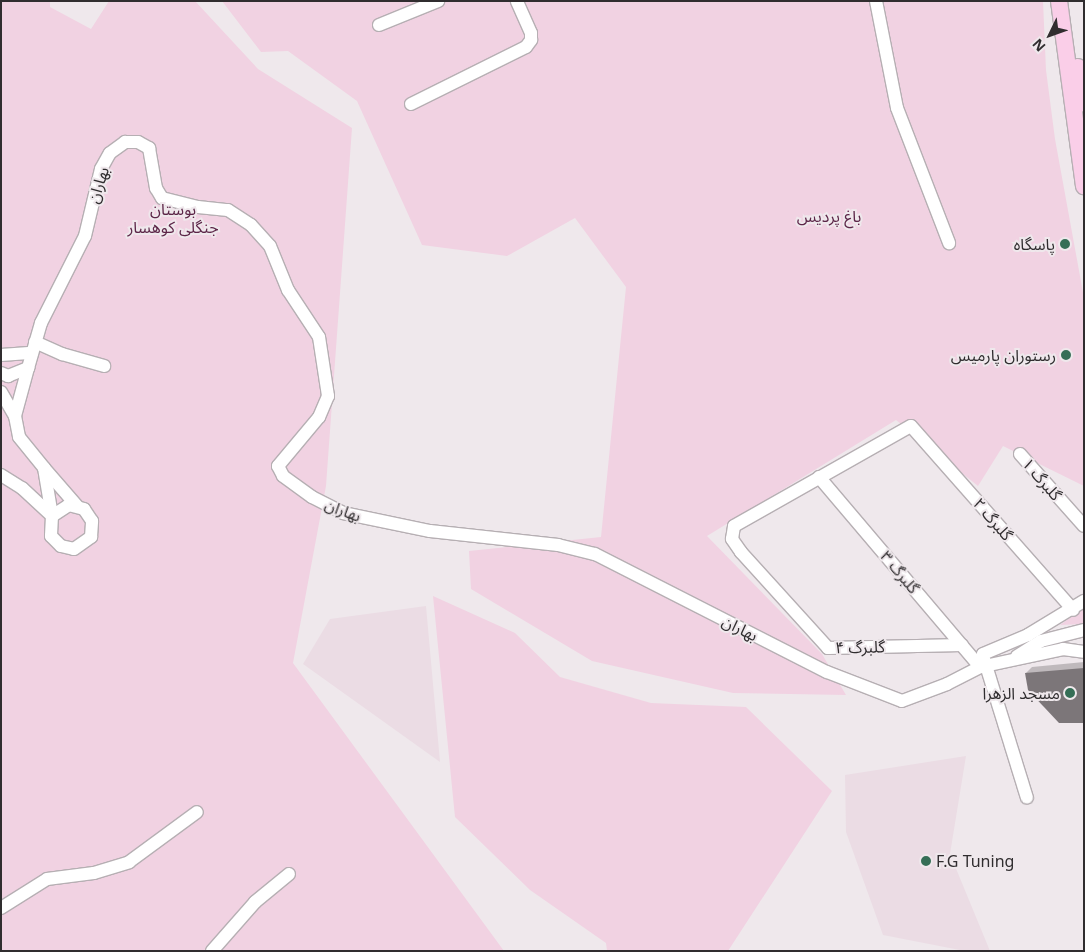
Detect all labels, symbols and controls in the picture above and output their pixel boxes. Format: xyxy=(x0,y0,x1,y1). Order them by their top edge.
north arrow xyxy=(1025,10,1075,60)
text: N xyxy=(1028,35,1049,56)
street label: بهاران xyxy=(83,164,113,206)
park label: بوستان جنگلی کوهسار xyxy=(127,199,219,237)
park label: باغ پردیس xyxy=(797,206,861,226)
place label: پاسگاه xyxy=(1014,234,1055,254)
marker: پاسگاه xyxy=(1059,238,1071,250)
place label: رستوران پارمیس xyxy=(951,345,1056,365)
marker: رستوران پارمیس xyxy=(1060,349,1072,361)
street label: گلبرگ ۱ xyxy=(1018,454,1066,504)
street label: بهاران xyxy=(322,494,364,526)
street label: گلبرگ ۲ xyxy=(969,494,1017,544)
street label: گلبرگ ۳ xyxy=(877,547,923,597)
street label: بهاران xyxy=(719,611,761,645)
street label: گلبرگ ۴ xyxy=(835,637,885,657)
place label: مسجد الزهرا xyxy=(983,683,1060,703)
marker: مسجد الزهرا xyxy=(1064,687,1076,699)
place label: F.G Tuning xyxy=(936,851,1014,871)
marker: F.G Tuning xyxy=(920,855,932,867)

